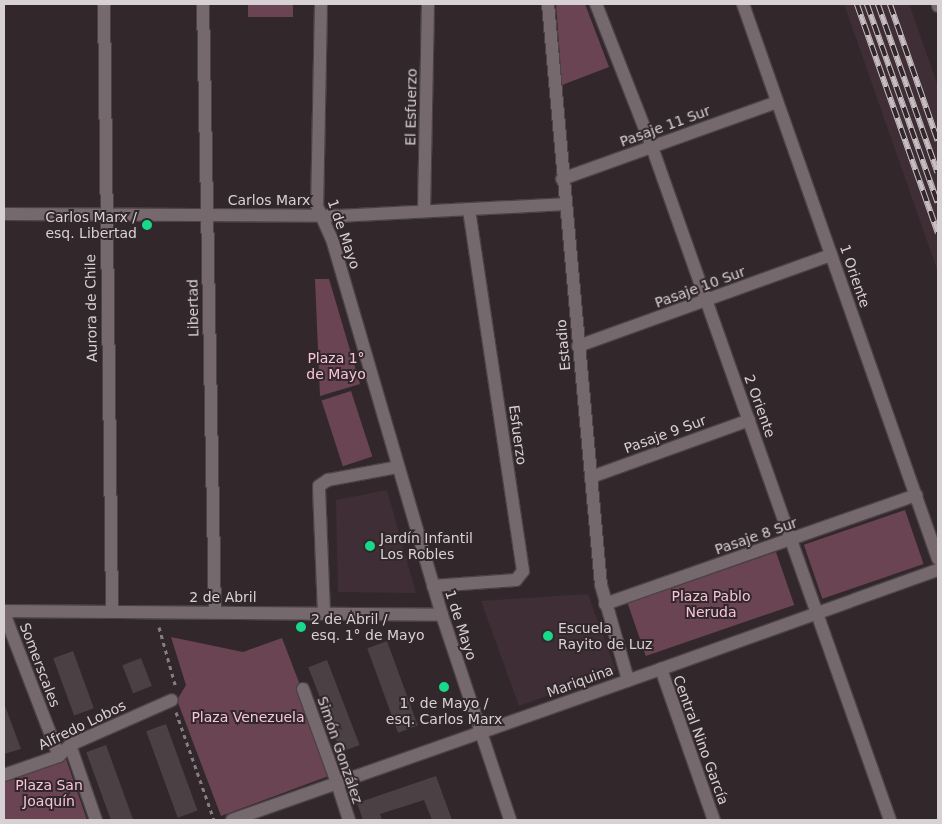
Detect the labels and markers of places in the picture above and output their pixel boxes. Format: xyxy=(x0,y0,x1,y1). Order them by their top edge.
place label: Carlos Marx / esq. Libertad xyxy=(45,209,137,242)
marker: Carlos Marx / esq. Libertad xyxy=(141,219,153,231)
place label: Jardín Infantil Los Robles xyxy=(380,530,473,562)
marker: Jardín Infantil Los Robles xyxy=(364,540,376,552)
place label: 2 de Abril / esq. 1° de Mayo xyxy=(311,611,425,644)
place label: Escuela Rayito de Luz xyxy=(558,620,652,652)
marker: 2 de Abril / esq. 1° de Mayo xyxy=(295,621,307,633)
marker: Escuela Rayito de Luz xyxy=(542,630,554,642)
marker: 1° de Mayo / esq. Carlos Marx xyxy=(438,681,450,693)
place label: 1° de Mayo / esq. Carlos Marx xyxy=(386,695,502,728)

